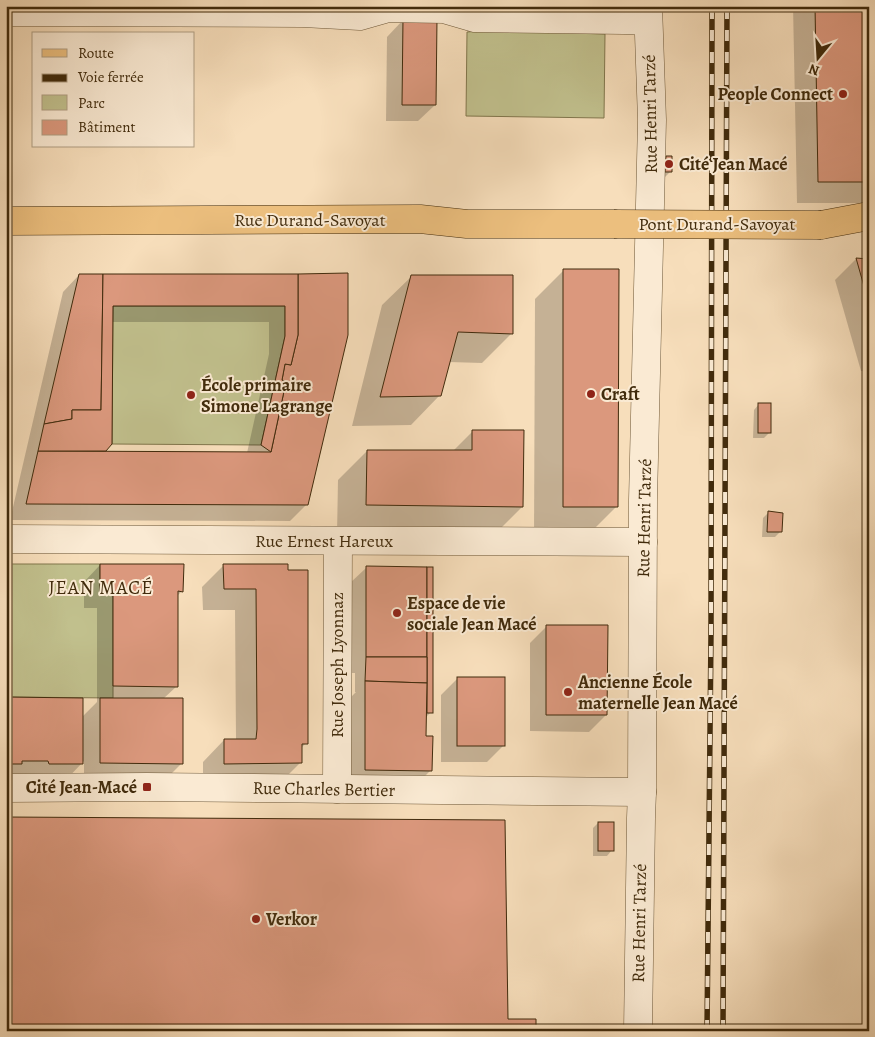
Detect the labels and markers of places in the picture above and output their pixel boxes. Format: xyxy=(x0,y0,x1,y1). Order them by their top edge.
place label: People Connect xyxy=(717,82,833,106)
marker: People Connect xyxy=(837,88,849,100)
place label: Cité Jean Macé xyxy=(679,152,788,176)
marker: Cité Jean Macé xyxy=(663,158,675,170)
place label: École primaire Simone Lagrange xyxy=(201,373,333,418)
place label: Craft xyxy=(601,382,640,406)
marker: Craft xyxy=(585,388,597,400)
marker: École primaire Simone Lagrange xyxy=(185,389,197,401)
place label: Espace de vie sociale Jean Macé xyxy=(407,591,537,636)
marker: Espace de vie sociale Jean Macé xyxy=(391,607,403,619)
place label: Ancienne École maternelle Jean Macé xyxy=(577,670,738,715)
marker: Ancienne École maternelle Jean Macé xyxy=(562,686,574,698)
place label: Cité Jean-Macé xyxy=(26,775,137,799)
marker: Cité Jean-Macé xyxy=(141,781,153,793)
place label: Verkor xyxy=(265,907,318,931)
marker: Verkor xyxy=(250,913,262,925)

